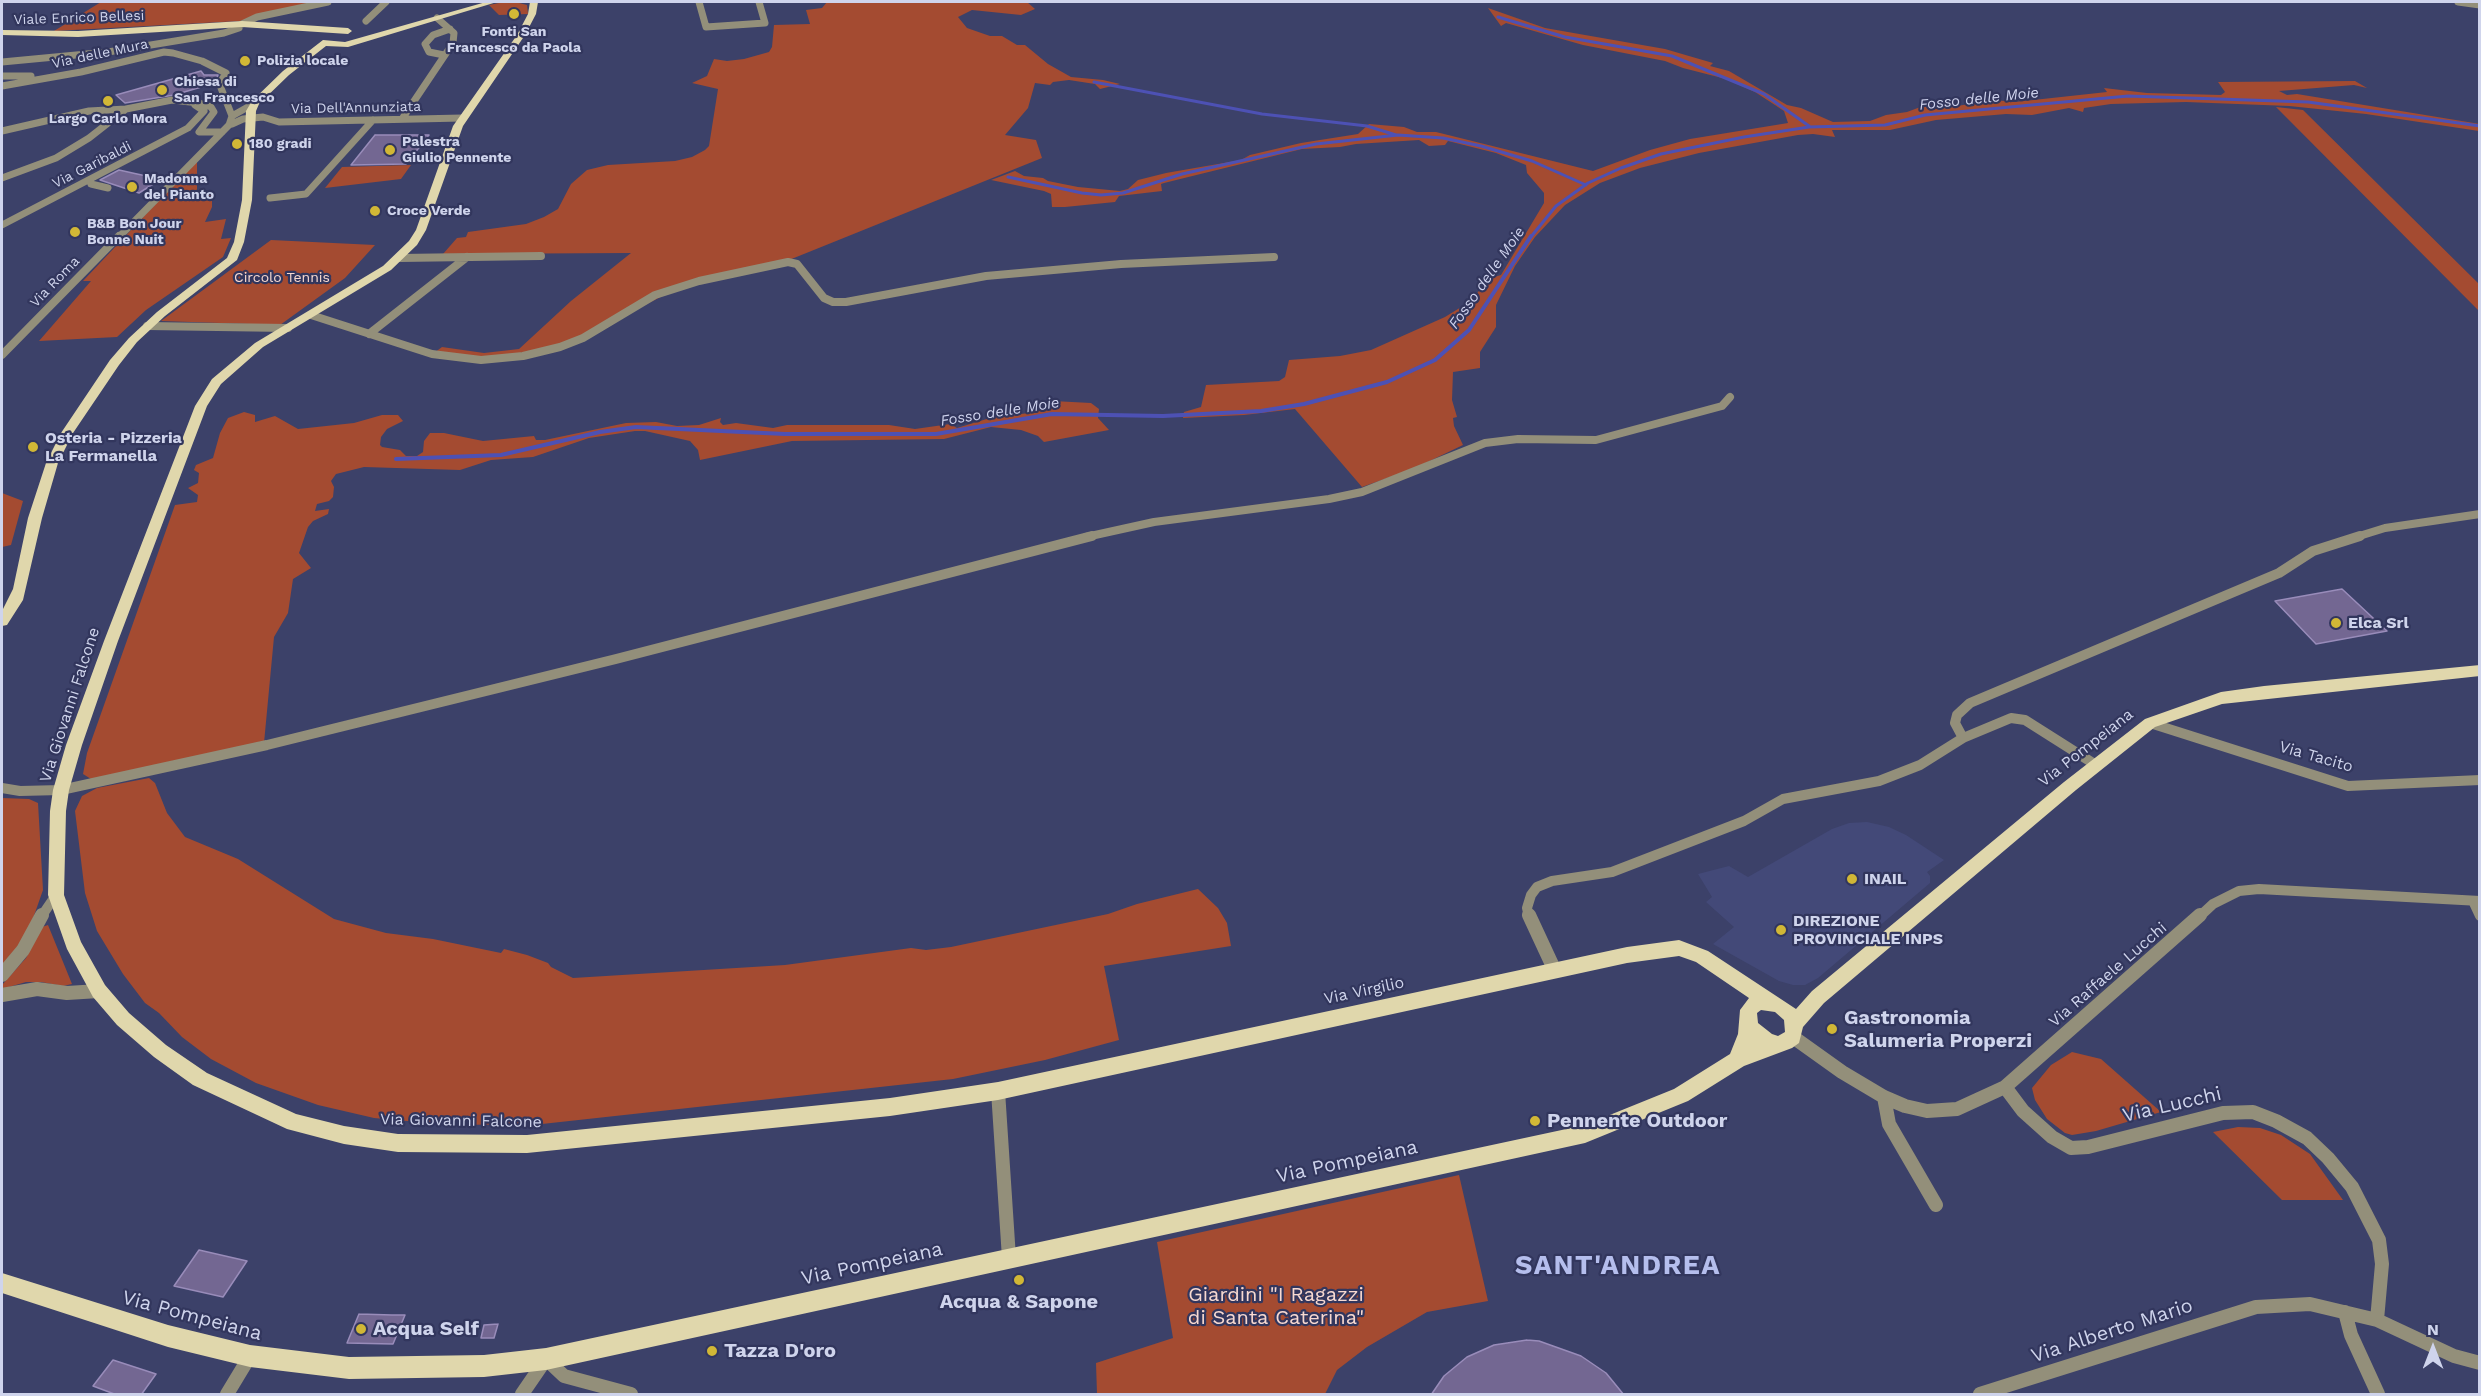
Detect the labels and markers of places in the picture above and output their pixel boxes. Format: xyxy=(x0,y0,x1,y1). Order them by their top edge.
marker: Fonti San Francesco da Paola xyxy=(507,7,521,21)
place label: Fonti San Francesco da Paola xyxy=(447,24,581,56)
place label: Polizia locale xyxy=(257,53,348,69)
marker: Polizia locale xyxy=(238,54,252,68)
place label: Chiesa di San Francesco xyxy=(174,74,275,106)
marker: Chiesa di San Francesco xyxy=(155,83,169,97)
marker: Largo Carlo Mora xyxy=(101,94,115,108)
place label: Largo Carlo Mora xyxy=(49,111,167,127)
place label: Palestra Giulio Pennente xyxy=(402,134,511,166)
place label: 180 gradi xyxy=(249,136,312,152)
marker: 180 gradi xyxy=(230,137,244,151)
marker: Palestra Giulio Pennente xyxy=(383,143,397,157)
place label: Madonna del Pianto xyxy=(144,171,214,204)
marker: Madonna del Pianto xyxy=(125,180,139,194)
place label: Croce Verde xyxy=(387,203,471,219)
marker: Croce Verde xyxy=(368,204,382,218)
place label: B&B Bon Jour Bonne Nuit xyxy=(87,216,182,249)
marker: B&B Bon Jour Bonne Nuit xyxy=(68,225,82,239)
place label: Osteria - Pizzeria La Fermanella xyxy=(45,428,182,466)
marker: Osteria - Pizzeria La Fermanella xyxy=(26,440,40,454)
place label: Elca Srl xyxy=(2348,613,2409,633)
marker: Elca Srl xyxy=(2329,616,2343,630)
place label: INAIL xyxy=(1864,869,1906,889)
marker: INAIL xyxy=(1845,872,1859,886)
place label: DIREZIONE PROVINCIALE INPS xyxy=(1793,911,1943,949)
marker: DIREZIONE PROVINCIALE INPS xyxy=(1774,923,1788,937)
place label: Gastronomia Salumeria Properzi xyxy=(1844,1006,2032,1053)
marker: Gastronomia Salumeria Properzi xyxy=(1825,1022,1839,1036)
place label: Pennente Outdoor xyxy=(1547,1109,1727,1133)
marker: Pennente Outdoor xyxy=(1528,1114,1542,1128)
marker: Acqua & Sapone xyxy=(1012,1273,1026,1287)
place label: Acqua & Sapone xyxy=(940,1290,1098,1314)
place label: Acqua Self xyxy=(373,1317,479,1341)
marker: Acqua Self xyxy=(354,1322,368,1336)
place label: Tazza D'oro xyxy=(724,1339,836,1363)
marker: Tazza D'oro xyxy=(705,1344,719,1358)

